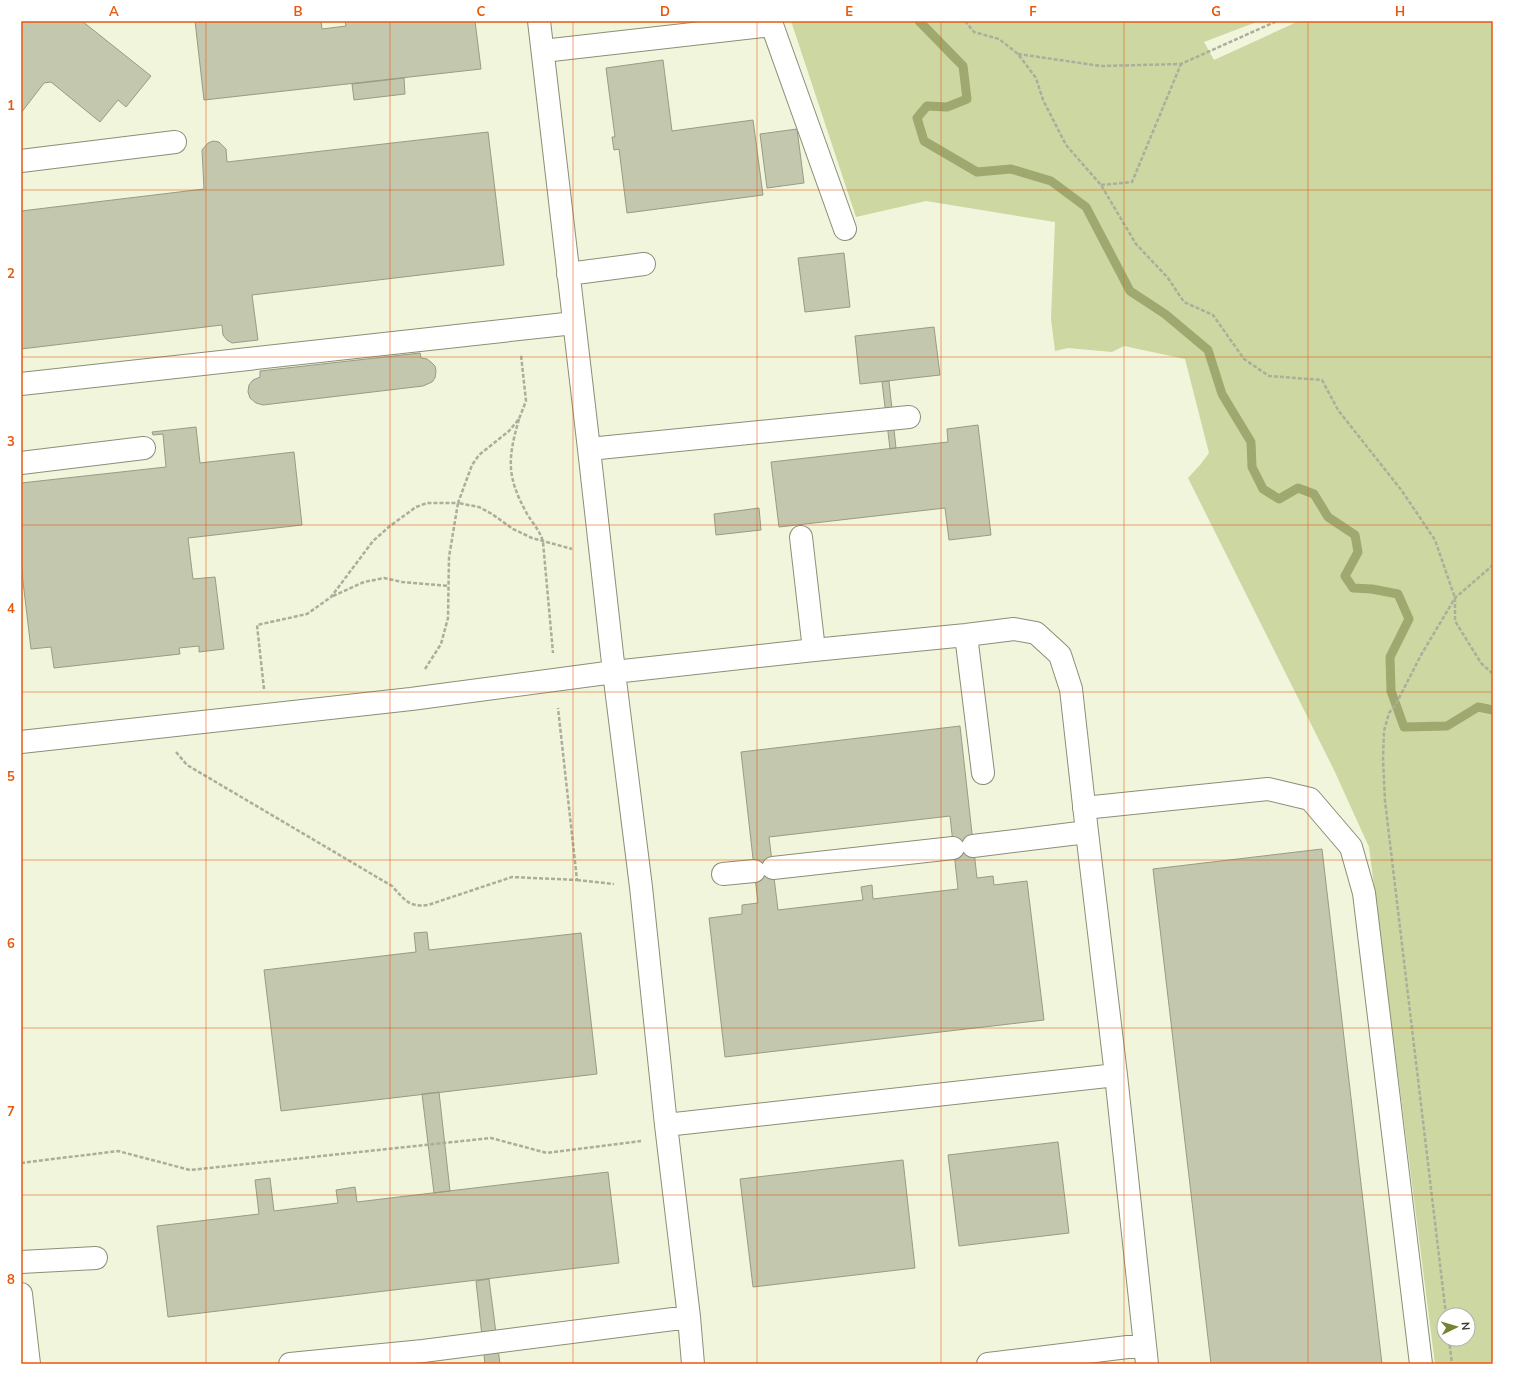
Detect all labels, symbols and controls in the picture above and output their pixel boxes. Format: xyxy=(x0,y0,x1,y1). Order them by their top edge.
text: A xyxy=(109,3,119,19)
text: B xyxy=(294,3,303,19)
text: C xyxy=(477,3,486,19)
text: D xyxy=(660,3,670,19)
text: E xyxy=(845,3,853,19)
text: F xyxy=(1029,3,1037,19)
text: G xyxy=(1211,3,1221,19)
text: H xyxy=(1395,3,1405,19)
text: 1 xyxy=(7,97,15,113)
text: 2 xyxy=(7,265,15,281)
text: 3 xyxy=(7,433,15,449)
text: 4 xyxy=(7,600,15,616)
text: 5 xyxy=(7,768,15,784)
text: 6 xyxy=(7,935,15,951)
text: 7 xyxy=(7,1103,15,1119)
text: 8 xyxy=(7,1271,15,1287)
north arrow xyxy=(1436,1307,1476,1347)
text: N xyxy=(1459,1321,1473,1331)

